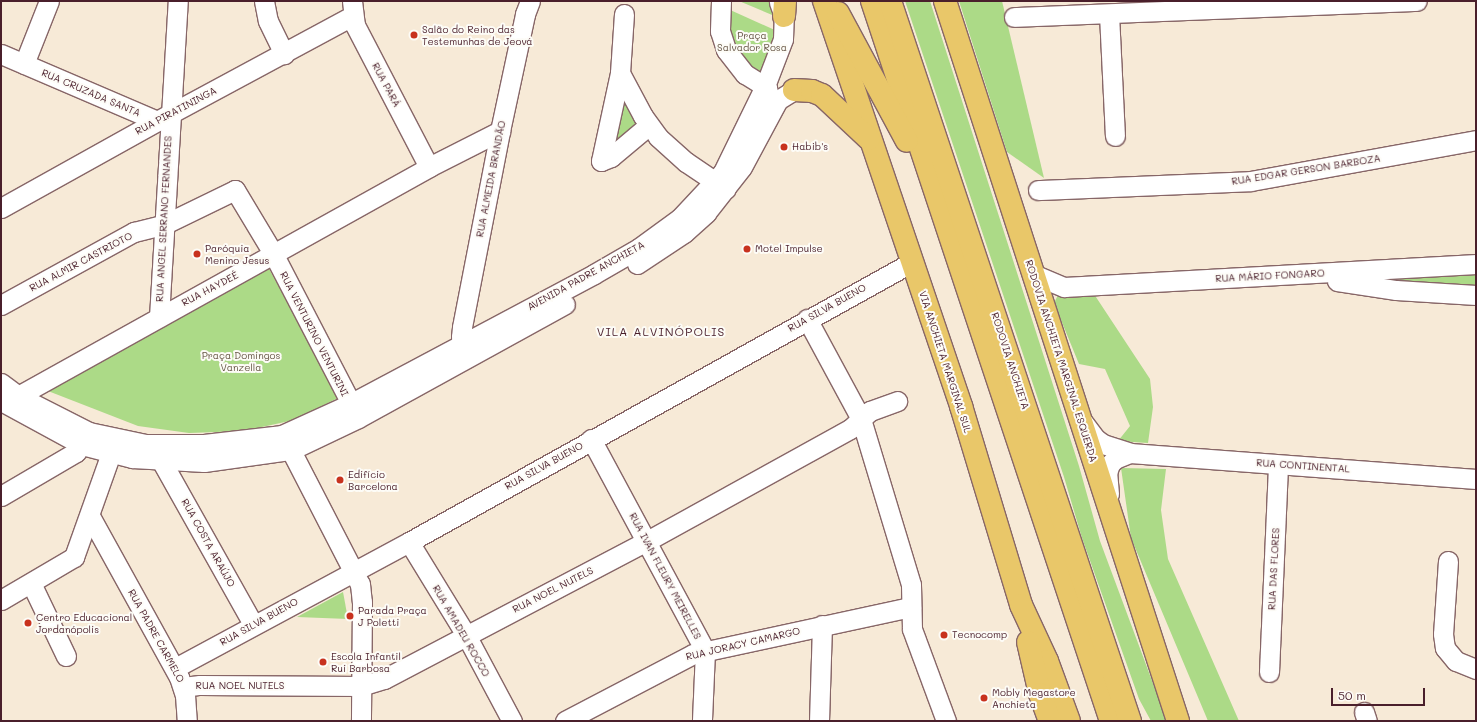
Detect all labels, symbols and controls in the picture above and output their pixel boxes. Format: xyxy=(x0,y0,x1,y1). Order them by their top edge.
place label: Salão do Reino das Testemunhas de Jeová xyxy=(422,23,533,46)
park label: Praça Salvador Rosa xyxy=(717,29,787,52)
marker: Salão do Reino das Testemunhas de Jeová xyxy=(409,30,419,40)
street label: RUA PARÁ xyxy=(369,61,403,109)
street label: RUA CRUZADA SANTA xyxy=(40,67,142,119)
street label: RUA PIRATININGA xyxy=(133,84,219,138)
street label: RUA ALMEIDA BRANDÃO xyxy=(474,120,508,238)
street label: RUA ANGEL SERRANO FERNANDES xyxy=(154,136,174,302)
place label: Habib's xyxy=(792,141,828,153)
marker: Habib's xyxy=(779,142,789,152)
street label: RUA EDGAR GERSON BARBOZA xyxy=(1231,152,1381,188)
street label: RUA ALMIR CASTRIOTO xyxy=(28,230,134,294)
street label: AVENIDA PADRE ANCHIETA xyxy=(525,239,647,313)
place label: Paróquia Menino Jesus xyxy=(205,242,269,266)
place label: Motel Impulse xyxy=(755,243,823,255)
marker: Motel Impulse xyxy=(742,244,752,254)
marker: Paróquia Menino Jesus xyxy=(192,249,202,259)
street label: RODOVIA ANCHIETA MARGINAL ESQUERDA xyxy=(1023,258,1099,464)
street label: RUA MÁRIO FONGARO xyxy=(1215,267,1325,285)
street label: RUA HAYDEÉ xyxy=(180,269,240,309)
street label: RUA VENTURINO VENTURINI xyxy=(277,270,351,398)
street label: RUA SILVA BUENO xyxy=(786,282,868,334)
street label: VIA ANCHIETA MARGINAL SUL xyxy=(916,289,974,435)
street label: RODOVIA ANCHIETA xyxy=(989,311,1031,411)
district label: VILA ALVINÓPOLIS xyxy=(597,325,725,339)
park label: Praça Domingos Vanzella xyxy=(202,349,280,372)
street label: RUA SILVA BUENO xyxy=(503,440,585,492)
street label: RUA CONTINENTAL xyxy=(1256,457,1350,475)
place label: Edifício Barcelona xyxy=(348,468,398,492)
marker: Edifício Barcelona xyxy=(335,475,345,485)
street label: RUA COSTA ARAÚJO xyxy=(179,497,237,589)
street label: RUA IVAN FLEURY MEIRELLES xyxy=(626,511,704,641)
street label: RUA DAS FLORES xyxy=(1266,528,1282,610)
street label: RUA NOEL NUTELS xyxy=(511,564,595,616)
street label: RUA AMADEU ROCCO xyxy=(430,583,492,679)
street label: RUA PADRE CARMELO xyxy=(125,587,187,685)
street label: RUA SILVA BUENO xyxy=(218,596,300,648)
place label: Parada Praça J Poletti xyxy=(358,604,427,628)
place label: Centro Educacional Jordanópolis xyxy=(36,611,132,634)
marker: Parada Praça J Poletti xyxy=(345,611,355,621)
marker: Centro Educacional Jordanópolis xyxy=(23,618,33,628)
street label: RUA JORACY CAMARGO xyxy=(685,625,801,663)
place label: Tecnocomp xyxy=(952,629,1007,641)
marker: Tecnocomp xyxy=(939,630,949,640)
place label: Escola Infantil Rui Barbosa xyxy=(331,650,401,674)
marker: Escola Infantil Rui Barbosa xyxy=(318,657,328,667)
street label: RUA NOEL NUTELS xyxy=(196,680,284,692)
scale bar xyxy=(1333,680,1427,706)
place label: Mobly Megastore Anchieta xyxy=(992,686,1076,710)
text: 50 m xyxy=(1338,687,1366,703)
marker: Mobly Megastore Anchieta xyxy=(979,693,989,703)

